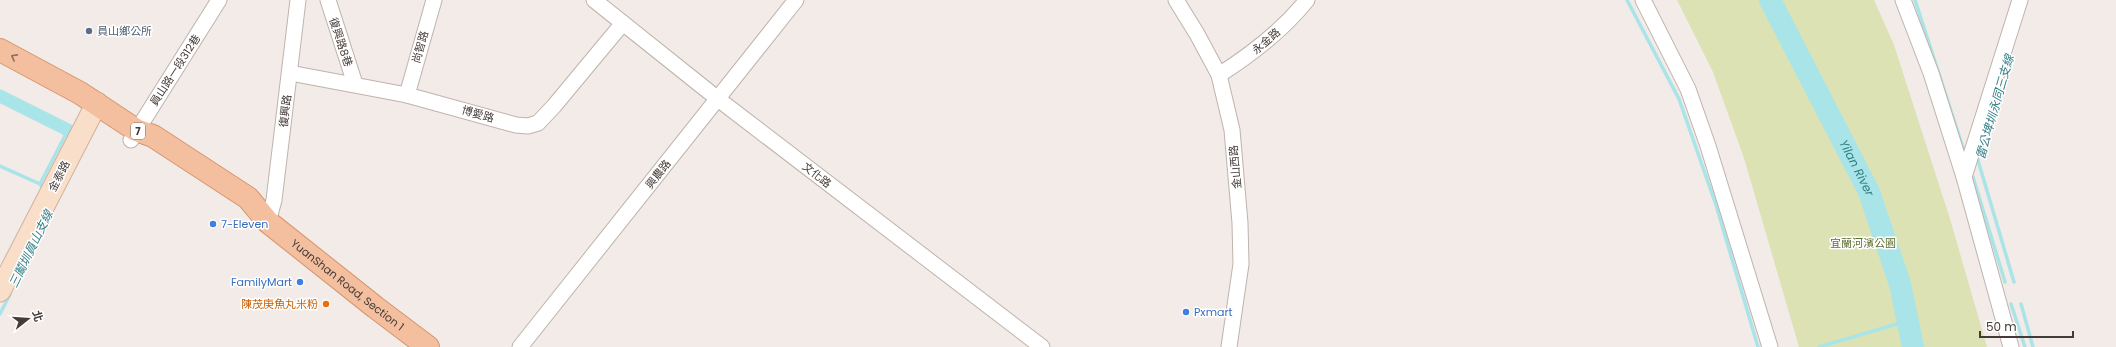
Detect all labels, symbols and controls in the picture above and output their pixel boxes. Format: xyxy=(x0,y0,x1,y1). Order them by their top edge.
street label: 復興路8巷 xyxy=(326,15,356,69)
place label: 員山鄉公所 xyxy=(97,23,152,39)
street label: 永金路 xyxy=(1248,24,1284,58)
marker: 員山鄉公所 xyxy=(84,26,94,36)
street label: 尚智路 xyxy=(408,29,432,65)
street label: 員山路一段312巷 xyxy=(146,31,204,109)
water label: 雷公埤圳永同三支線 xyxy=(1971,51,2018,161)
one-way arrow xyxy=(11,54,18,62)
street label: 復興路 xyxy=(275,94,295,128)
street label: 博愛路 xyxy=(460,102,496,126)
road number: 7 xyxy=(131,123,145,139)
water label: Yilan River xyxy=(1835,137,1879,198)
street label: 金山西路 xyxy=(1225,144,1245,190)
street label: 興農路 xyxy=(642,156,674,192)
street label: 金泰路 xyxy=(44,158,74,194)
street label: 文化路 xyxy=(799,159,835,191)
water label: 三鬮圳員山支線 xyxy=(4,206,57,290)
place label: 7-Eleven xyxy=(221,216,268,232)
marker: 7-Eleven xyxy=(208,219,218,229)
street label: YuanShan Road, Section 1 xyxy=(288,235,407,334)
park label: 宜蘭河濱公園 xyxy=(1830,235,1896,251)
place label: FamilyMart xyxy=(231,274,292,290)
marker: FamilyMart xyxy=(295,277,305,287)
place label: 陳茂庚魚丸米粉 xyxy=(241,296,318,312)
north arrow xyxy=(8,299,48,339)
marker: 陳茂庚魚丸米粉 xyxy=(321,299,331,309)
place label: Pxmart xyxy=(1194,304,1233,320)
marker: Pxmart xyxy=(1181,307,1191,317)
text: 北 xyxy=(28,308,47,324)
scale bar xyxy=(1980,313,2073,339)
text: 50 m xyxy=(1986,318,2017,335)

